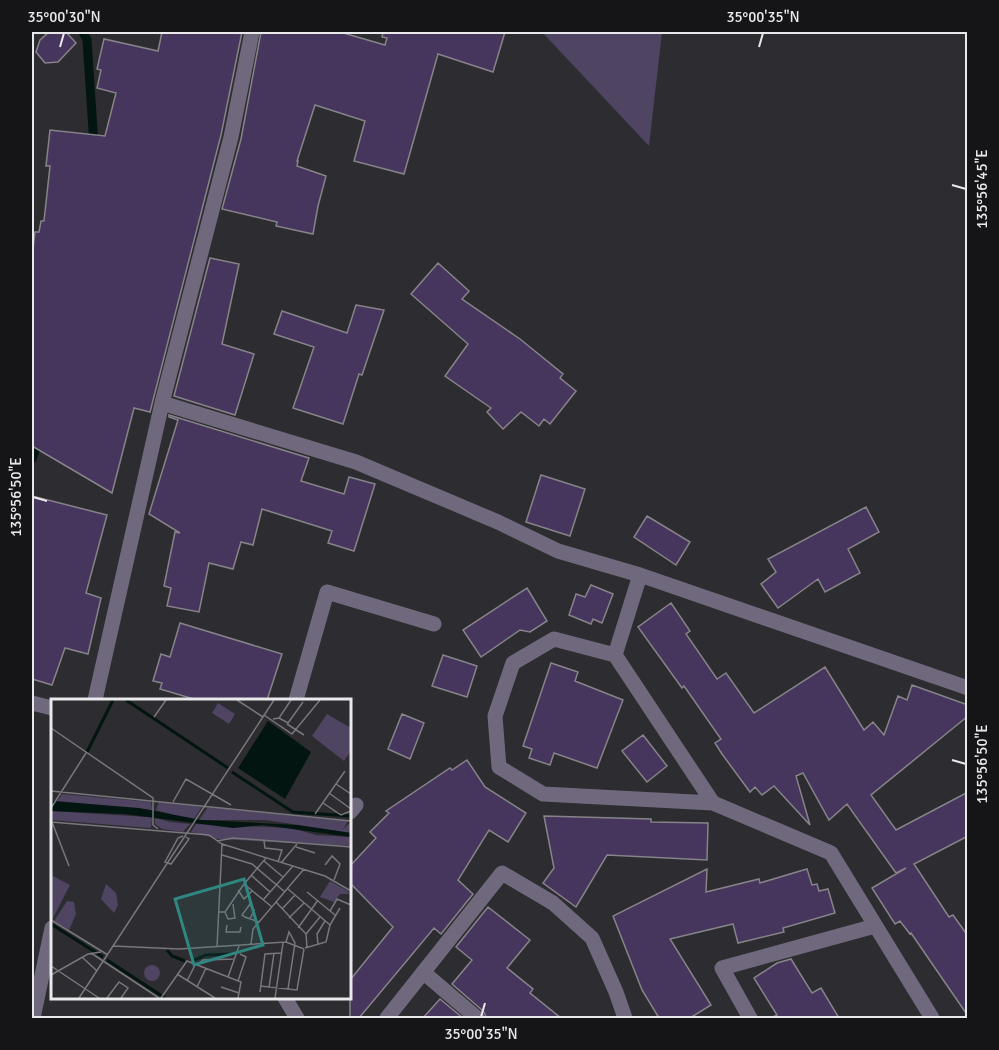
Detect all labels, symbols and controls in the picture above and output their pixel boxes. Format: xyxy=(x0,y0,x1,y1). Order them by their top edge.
text: 35°00'30"N xyxy=(27,8,101,26)
text: 35°00'35"N xyxy=(726,8,800,26)
text: 135°56'45"E xyxy=(973,149,991,229)
text: 135°56'50"E xyxy=(7,457,25,537)
inset map xyxy=(51,699,351,999)
text: 135°56'50"E xyxy=(973,724,991,804)
text: 35°00'35"N xyxy=(444,1025,518,1043)

